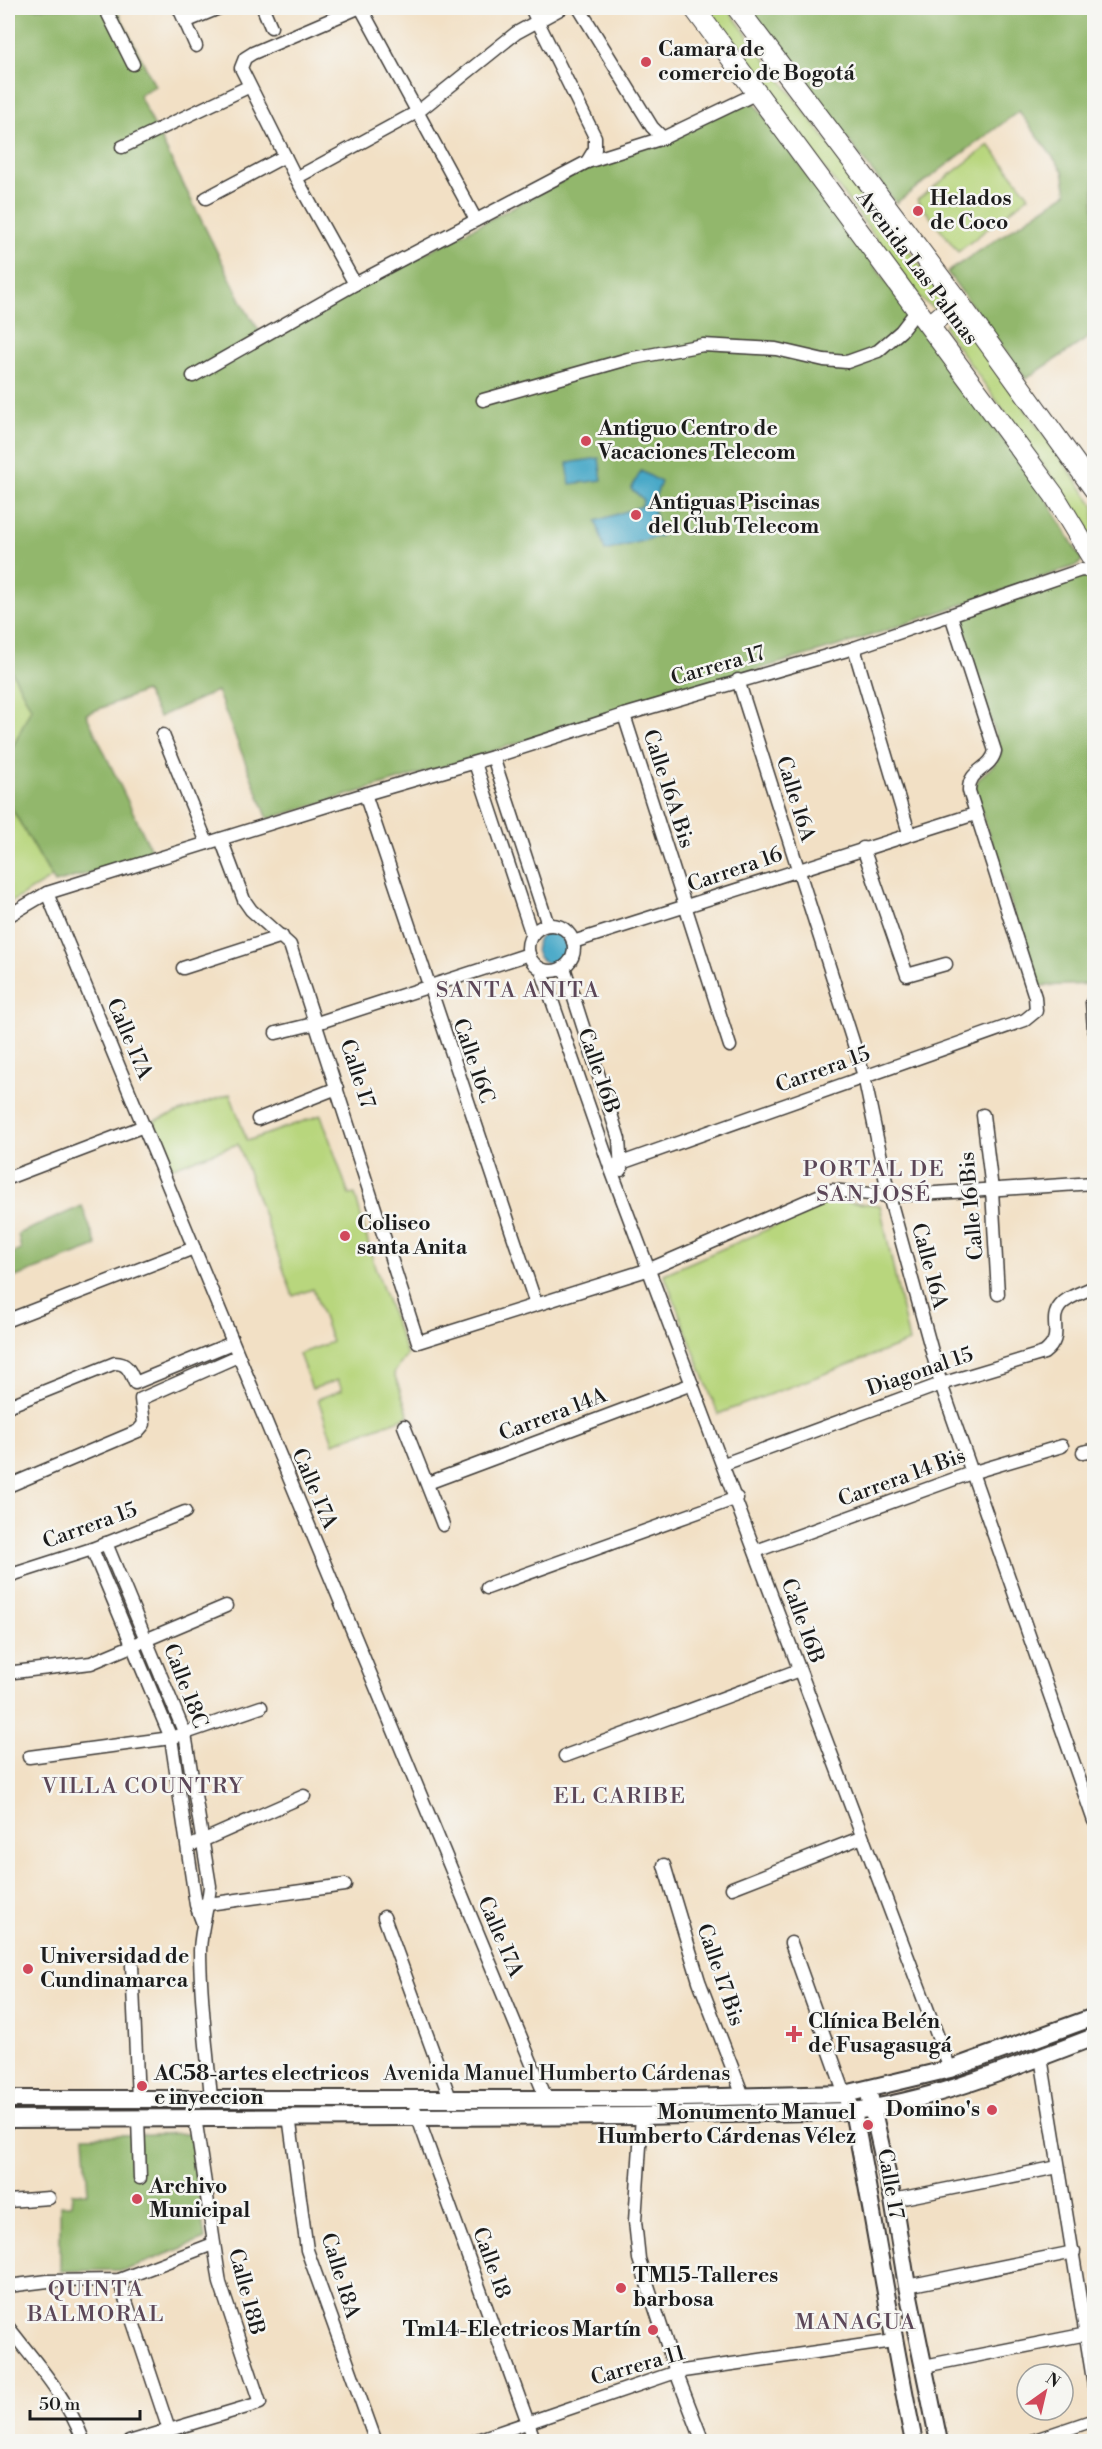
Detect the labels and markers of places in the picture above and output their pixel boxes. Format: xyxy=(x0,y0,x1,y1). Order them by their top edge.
place label: Camara de comercio de Bogotá xyxy=(658,37,856,87)
marker: Camara de comercio de Bogotá xyxy=(639,55,653,69)
place label: Helados de Coco xyxy=(930,186,1012,236)
marker: Helados de Coco xyxy=(911,204,925,218)
place label: Antiguo Centro de Vacaciones Telecom xyxy=(597,416,796,466)
marker: Antiguo Centro de Vacaciones Telecom xyxy=(579,434,593,448)
place label: Antiguas Piscinas del Club Telecom xyxy=(647,490,820,540)
marker: Antiguas Piscinas del Club Telecom xyxy=(629,508,643,522)
place label: Coliseo santa Anita xyxy=(357,1211,468,1261)
marker: Coliseo santa Anita xyxy=(338,1229,352,1243)
place label: Universidad de Cundinamarca xyxy=(40,1944,189,1994)
marker: Universidad de Cundinamarca xyxy=(21,1962,35,1976)
place label: Clínica Belén de Fusagasugá xyxy=(808,2009,953,2059)
marker: Clínica Belén de Fusagasugá xyxy=(785,2025,803,2043)
place label: AC58-artes electricos e inyeccion xyxy=(153,2061,369,2111)
marker: AC58-artes electricos e inyeccion xyxy=(135,2079,149,2093)
place label: Domino's xyxy=(886,2097,980,2123)
place label: Monumento Manuel Humberto Cárdenas Vélez xyxy=(598,2100,856,2150)
marker: Domino's xyxy=(985,2103,999,2117)
marker: Monumento Manuel Humberto Cárdenas Vélez xyxy=(861,2118,875,2132)
place label: Archivo Municipal xyxy=(148,2174,250,2224)
marker: Archivo Municipal xyxy=(130,2192,144,2206)
place label: TM15-Talleres barbosa xyxy=(633,2263,778,2313)
marker: TM15-Talleres barbosa xyxy=(614,2281,628,2295)
place label: Tm14-Electricos Martín xyxy=(403,2317,641,2343)
marker: Tm14-Electricos Martín xyxy=(646,2323,660,2337)

